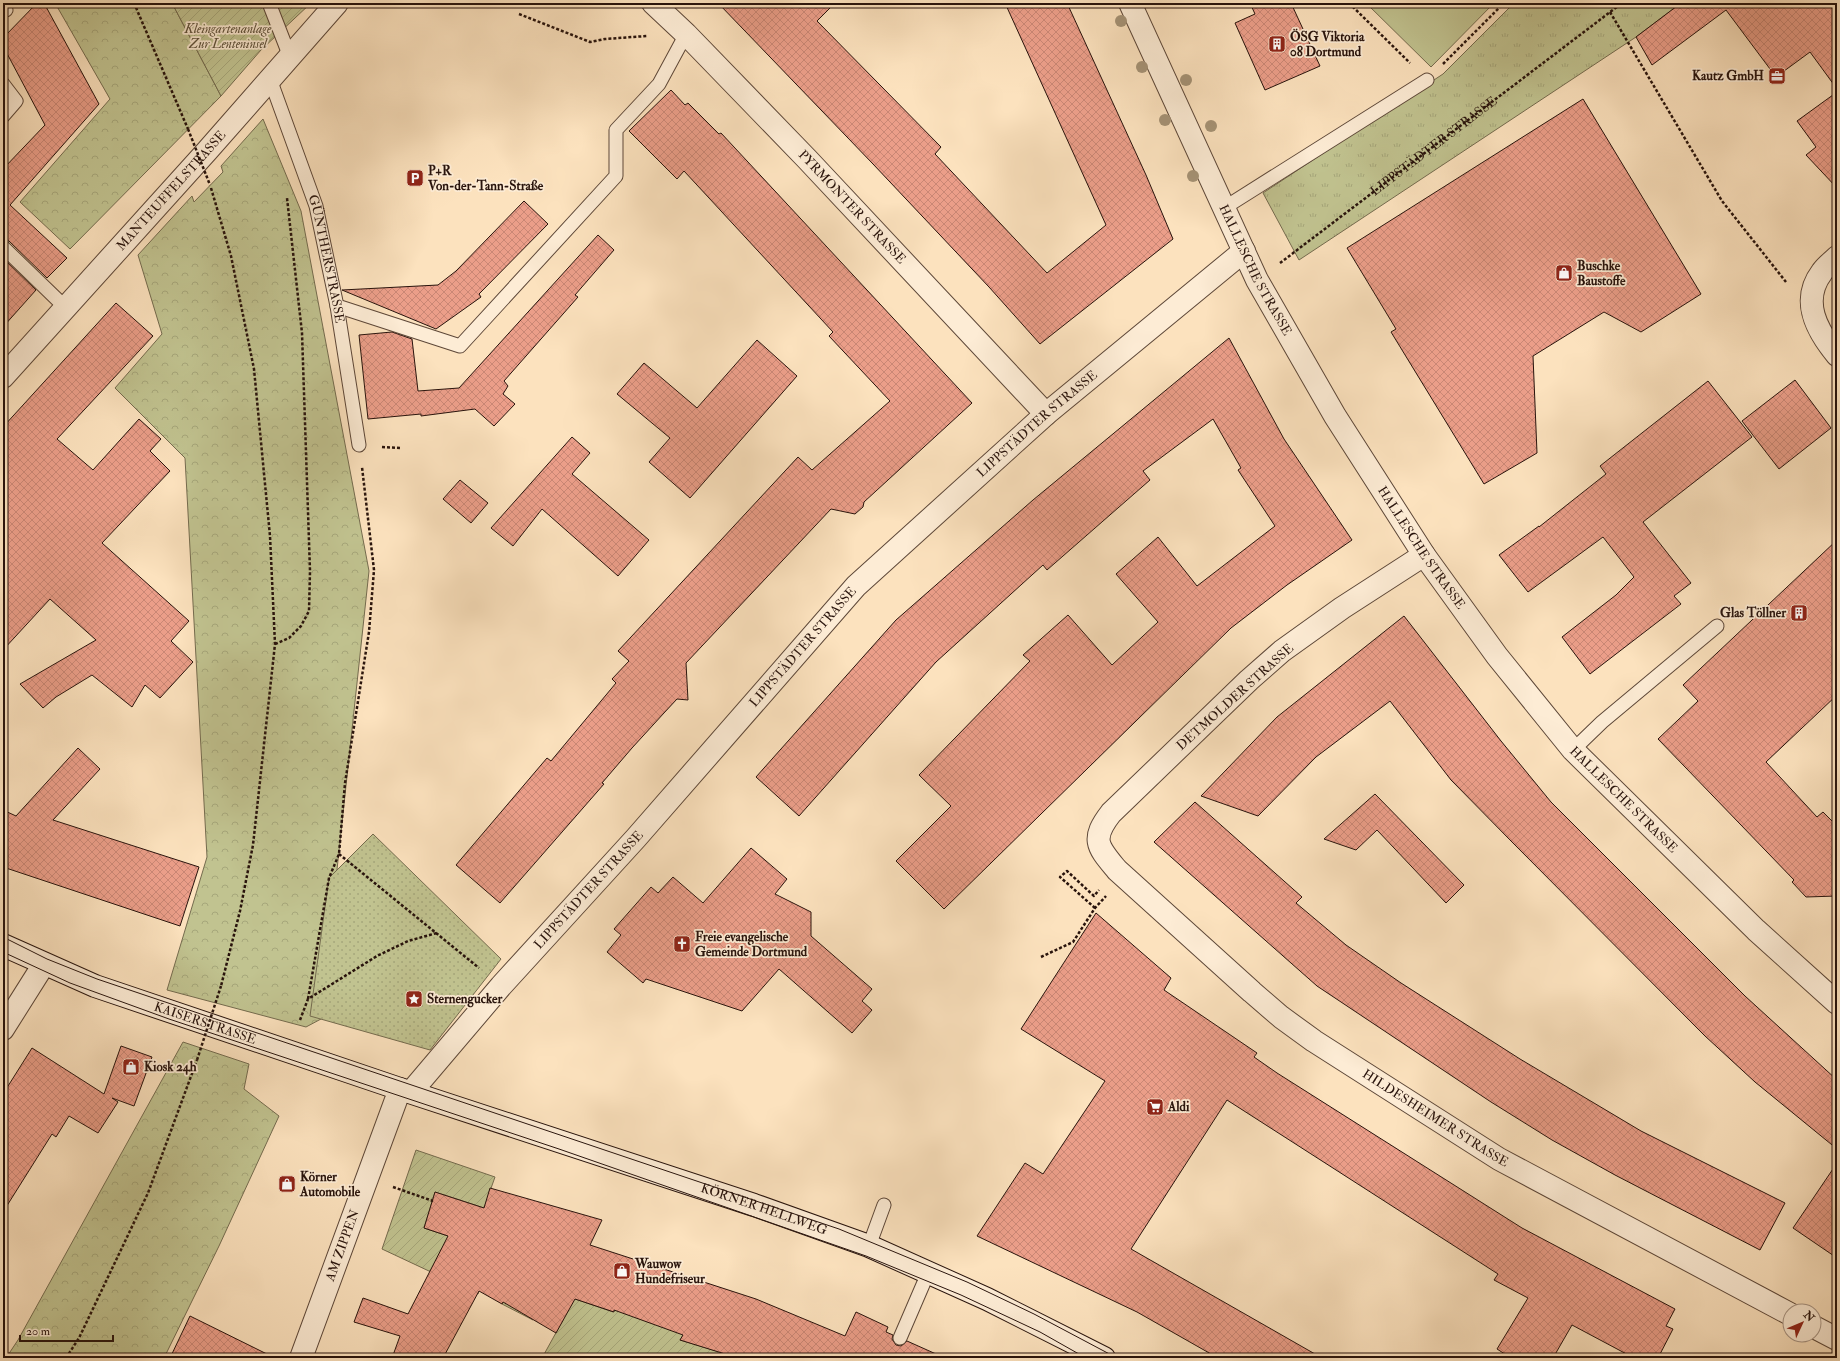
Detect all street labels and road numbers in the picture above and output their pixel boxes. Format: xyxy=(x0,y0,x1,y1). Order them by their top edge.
street label: LIPPSTÄDTER STRASSE xyxy=(1367,93,1500,199)
street label: MANTEUFFELSTRASSE xyxy=(113,127,229,254)
street label: PYRMONTER STRASSE xyxy=(795,147,909,267)
street label: GÜNTHERSTRASSE xyxy=(305,192,348,324)
street label: HALLESCHE STRASSE xyxy=(1215,202,1295,338)
street label: LIPPSTÄDTER STRASSE xyxy=(974,367,1101,481)
street label: HALLESCHE STRASSE xyxy=(1374,483,1469,612)
street label: LIPPSTÄDTER STRASSE xyxy=(746,583,860,710)
street label: DETMOLDER STRASSE xyxy=(1173,640,1297,754)
street label: HALLESCHE STRASSE xyxy=(1566,743,1681,856)
street label: LIPPSTÄDTER STRASSE xyxy=(531,828,647,953)
street label: KAISERSTRASSE xyxy=(152,999,258,1048)
street label: HILDESHEIMER STRASSE xyxy=(1359,1066,1511,1171)
street label: KÖRNER HELLWEG xyxy=(699,1180,829,1238)
street label: AM ZIPPEN xyxy=(322,1207,363,1284)

